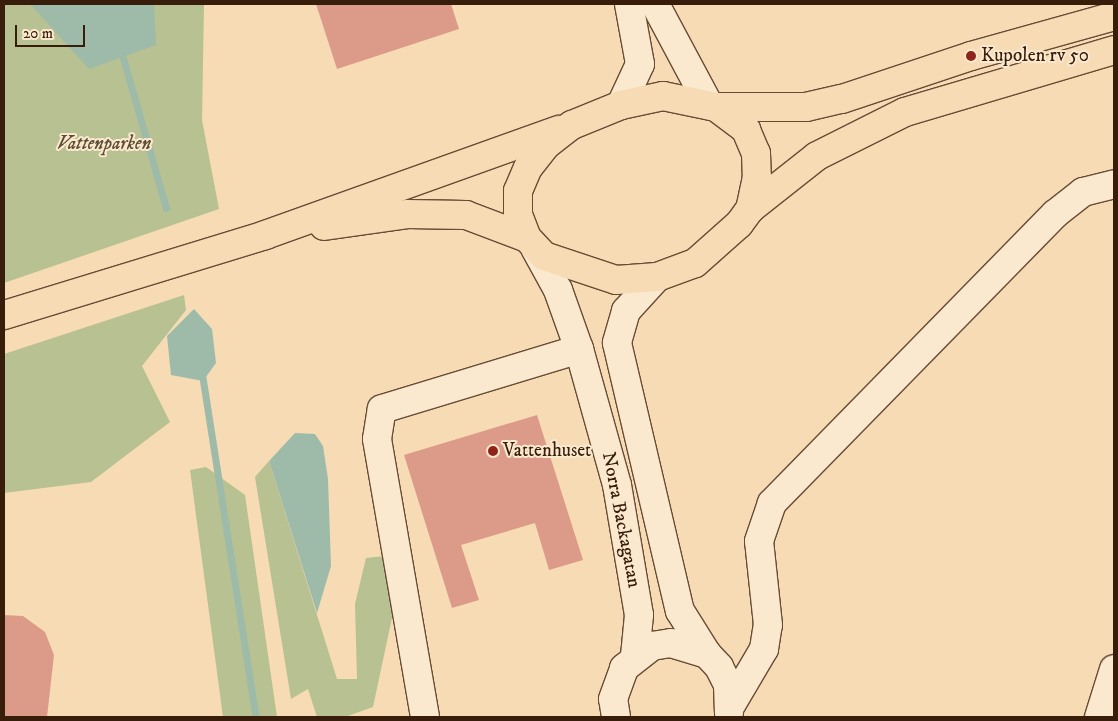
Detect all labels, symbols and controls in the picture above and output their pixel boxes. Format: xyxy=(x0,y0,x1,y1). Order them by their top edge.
scale bar xyxy=(18,15,88,47)
text: 20 m xyxy=(23,24,53,43)
place label: Kupolen rv 50 xyxy=(981,45,1089,67)
marker: Kupolen rv 50 xyxy=(965,50,977,62)
park label: Vattenparken xyxy=(57,133,151,155)
place label: Vattenhuset xyxy=(503,440,591,462)
marker: Vattenhuset xyxy=(487,445,499,457)
street label: Norra Backagatan xyxy=(597,450,645,590)

